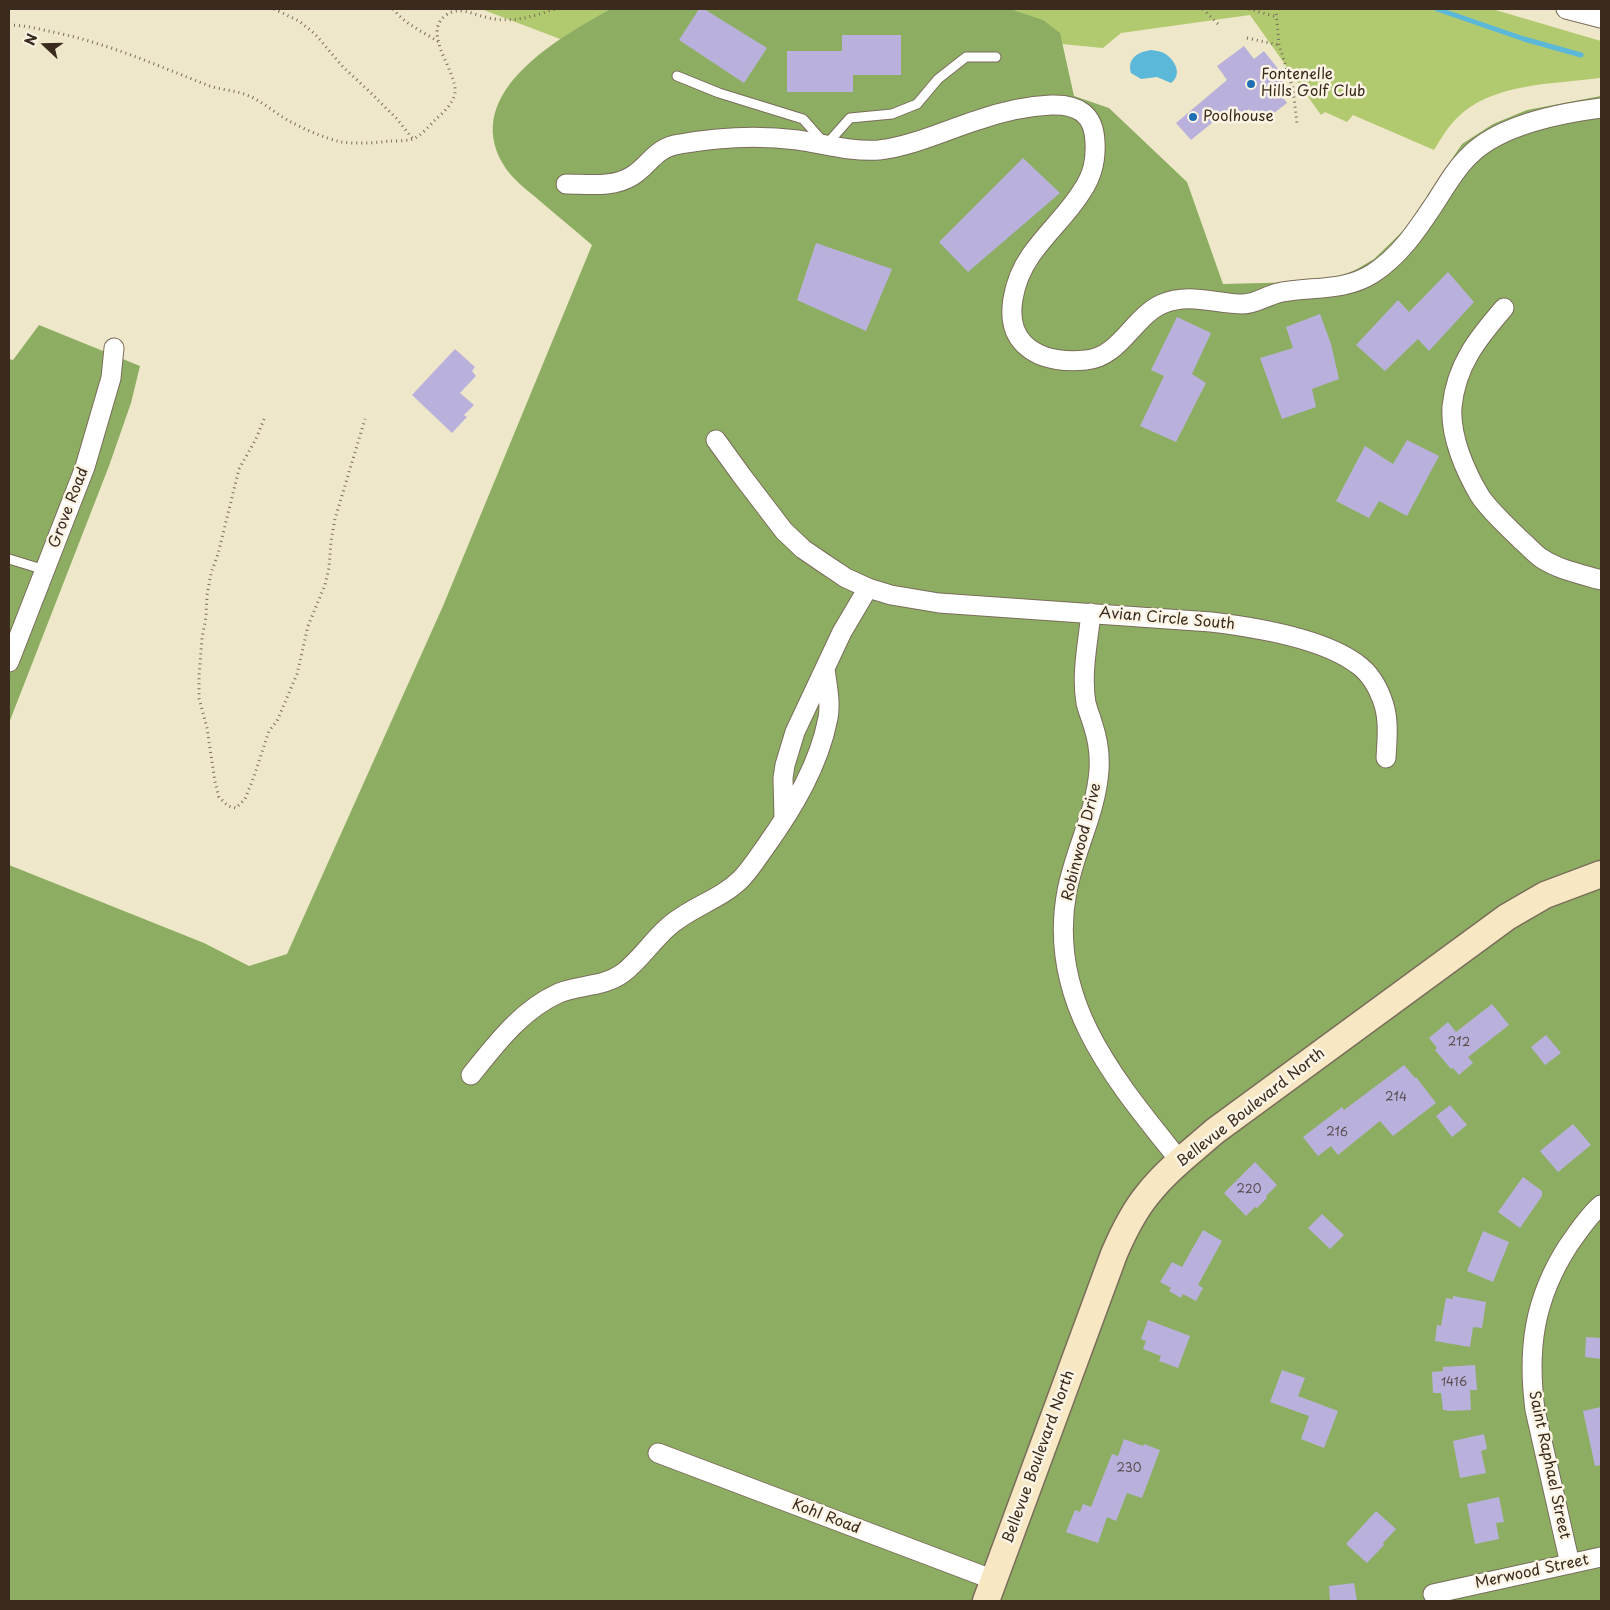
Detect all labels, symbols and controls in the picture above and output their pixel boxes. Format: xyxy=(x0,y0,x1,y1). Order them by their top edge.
north arrow xyxy=(20,20,70,70)
text: N xyxy=(19,31,42,48)
place label: Fontenelle Hills Golf Club xyxy=(1261,66,1365,101)
marker: Fontenelle Hills Golf Club xyxy=(1245,78,1257,90)
place label: Poolhouse xyxy=(1203,108,1274,126)
marker: Poolhouse xyxy=(1187,111,1199,123)
street label: Grove Road xyxy=(45,465,93,551)
street label: Avian Circle South xyxy=(1098,604,1236,634)
street label: Robinwood Drive xyxy=(1059,781,1105,903)
house number: 212 xyxy=(1448,1036,1470,1050)
street label: Bellevue Boulevard North xyxy=(1173,1045,1329,1171)
house number: 214 xyxy=(1385,1091,1407,1105)
house number: 216 xyxy=(1326,1126,1348,1140)
house number: 220 xyxy=(1237,1183,1261,1197)
street label: Bellevue Boulevard North xyxy=(999,1368,1079,1546)
house number: 1416 xyxy=(1441,1376,1467,1390)
street label: Saint Raphael Street xyxy=(1525,1389,1573,1541)
house number: 230 xyxy=(1116,1462,1142,1476)
street label: Kohl Road xyxy=(789,1496,863,1538)
street label: Merwood Street xyxy=(1473,1551,1591,1593)

